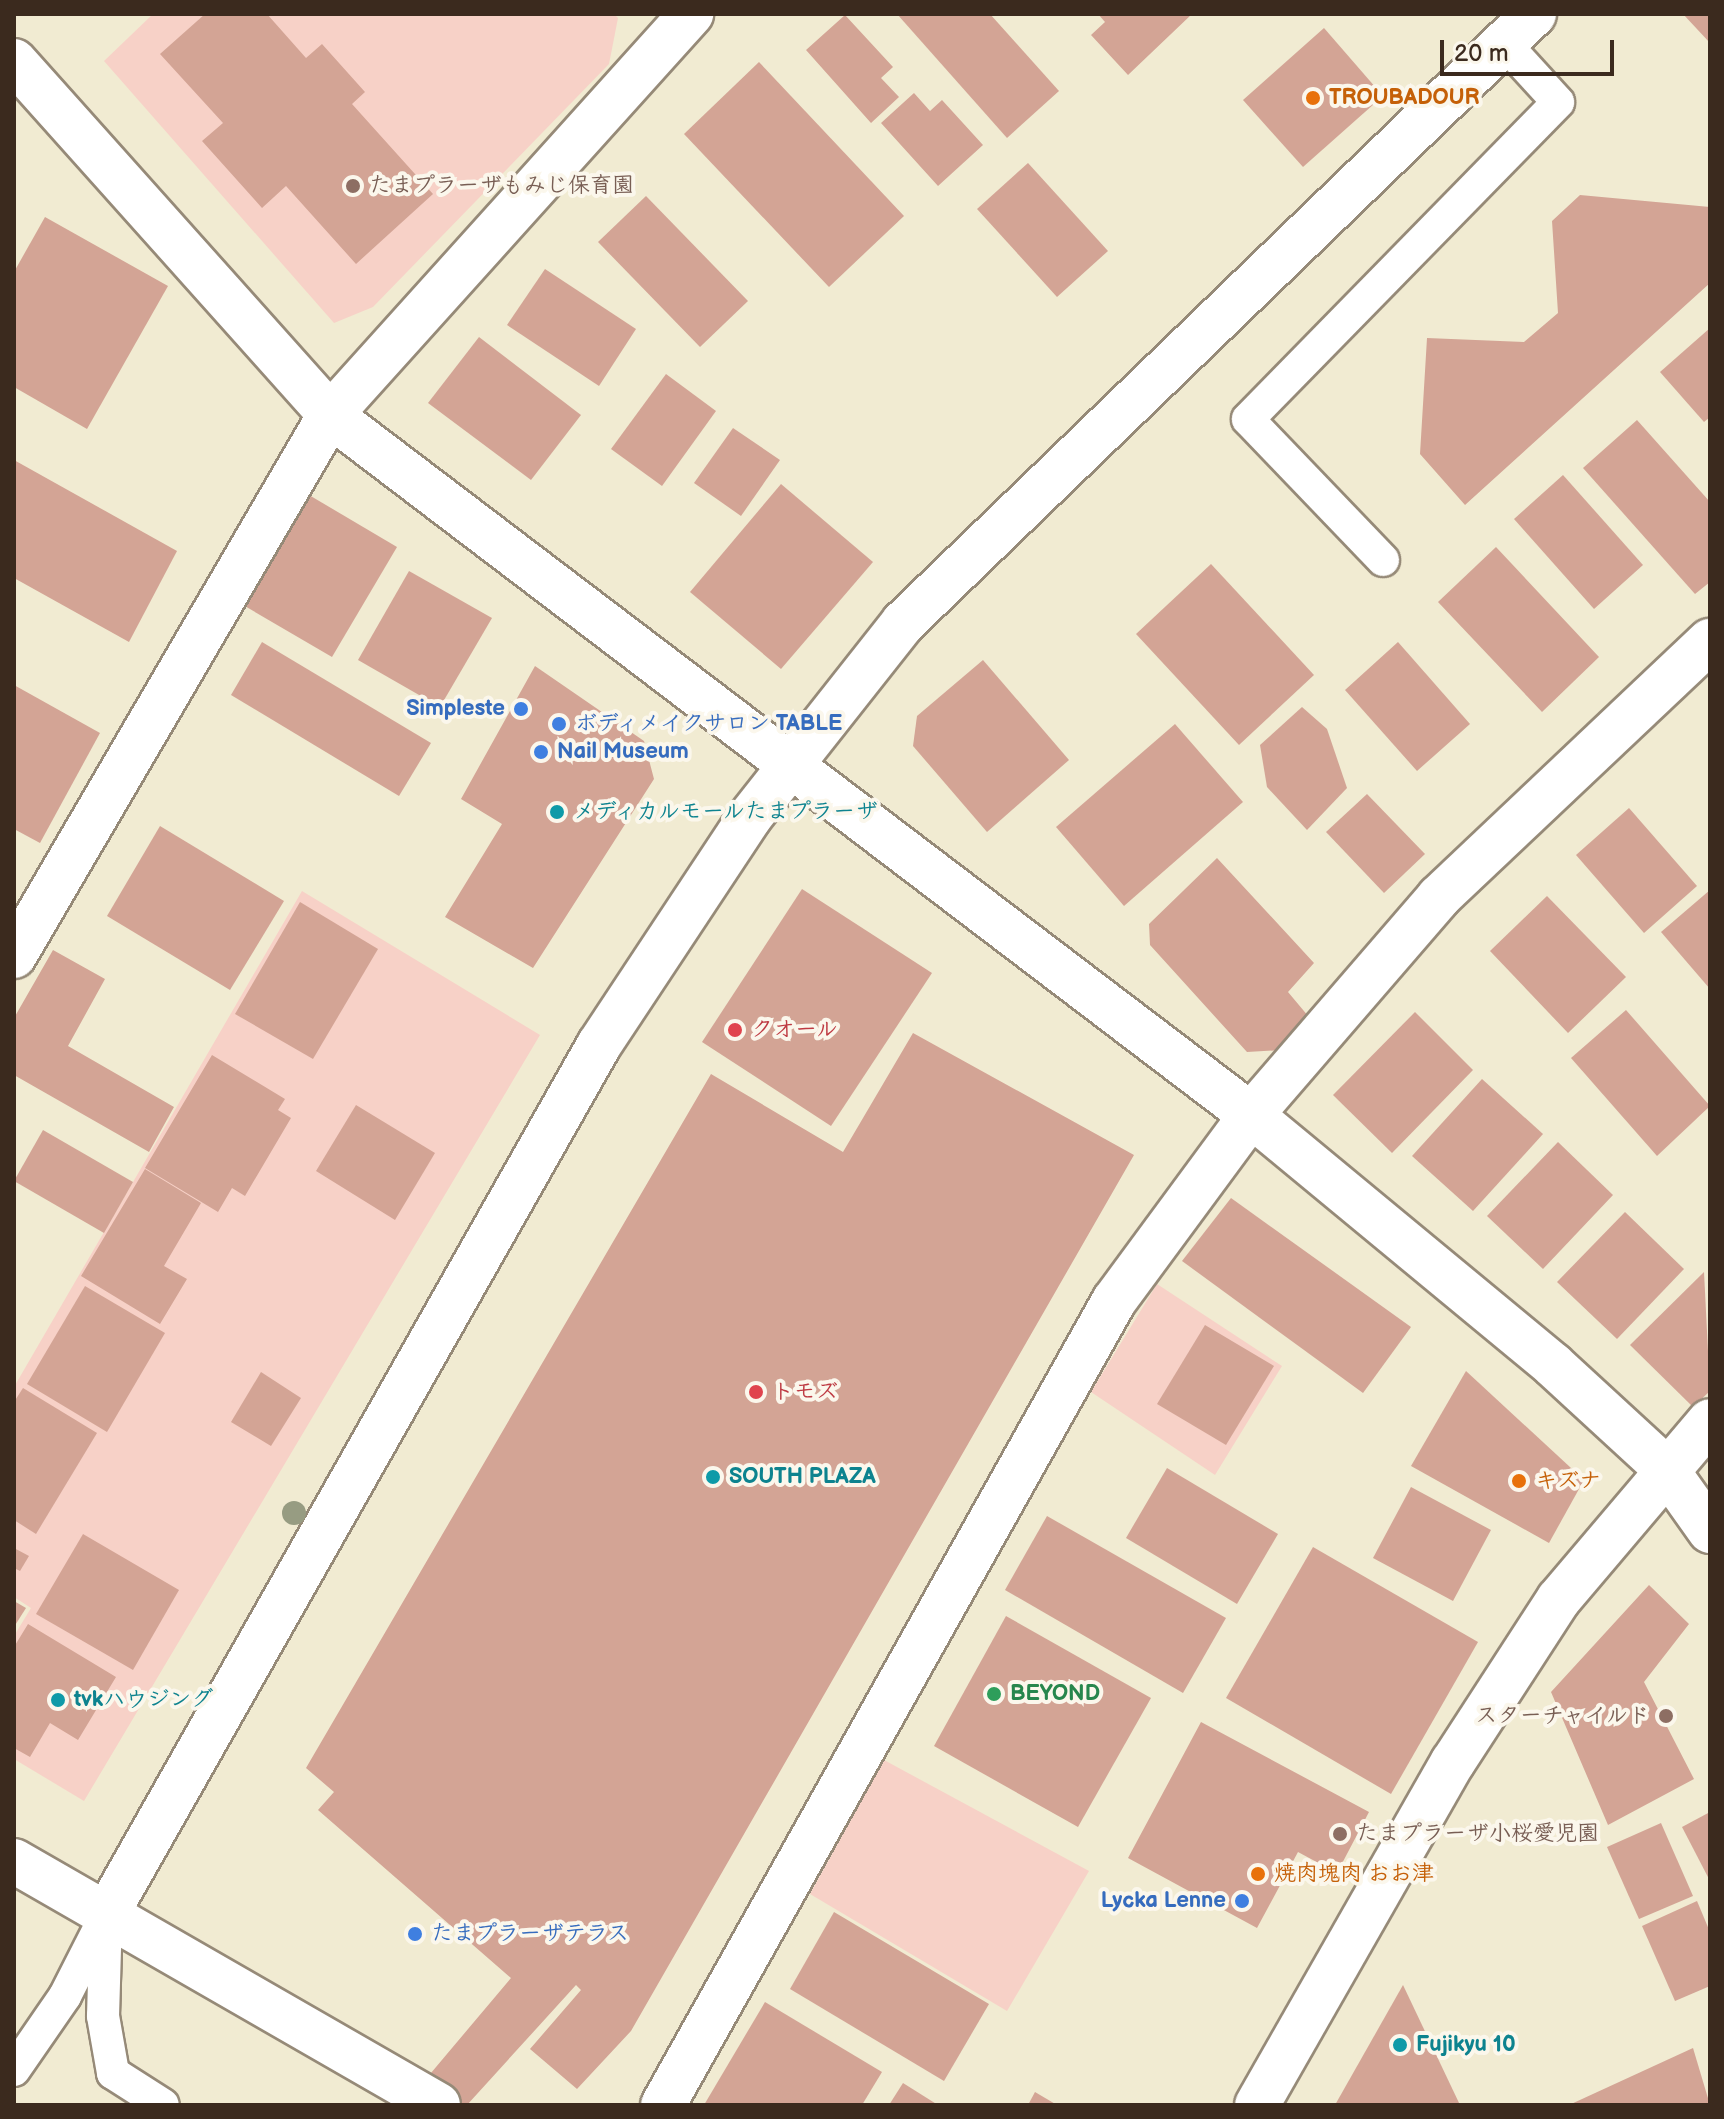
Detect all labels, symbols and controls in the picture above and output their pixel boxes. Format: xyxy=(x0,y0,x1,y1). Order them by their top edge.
scale bar xyxy=(1444,24,1618,74)
text: 20 m xyxy=(1454,39,1509,68)
place label: TROUBADOUR xyxy=(1329,85,1479,111)
marker: TROUBADOUR xyxy=(1304,89,1322,107)
place label: たまプラーザもみじ保育園 xyxy=(369,173,633,199)
marker: たまプラーザもみじ保育園 xyxy=(344,177,362,195)
place label: Simpleste xyxy=(406,696,505,722)
marker: Simpleste xyxy=(512,700,530,718)
place label: ボディメイクサロン TABLE xyxy=(575,711,845,737)
marker: ボディメイクサロン TABLE xyxy=(550,715,568,733)
place label: Nail Museum xyxy=(557,739,689,765)
marker: Nail Museum xyxy=(532,743,550,761)
place label: メディカルモールたまプラーザ xyxy=(573,799,881,825)
marker: メディカルモールたまプラーザ xyxy=(548,803,566,821)
place label: クオール xyxy=(751,1017,839,1043)
marker: クオール xyxy=(726,1021,744,1039)
place label: トモズ xyxy=(772,1379,838,1405)
marker: トモズ xyxy=(747,1383,765,1401)
place label: SOUTH PLAZA xyxy=(729,1464,876,1490)
marker: SOUTH PLAZA xyxy=(704,1468,722,1486)
place label: キズナ xyxy=(1535,1468,1601,1494)
marker: キズナ xyxy=(1510,1472,1528,1490)
place label: BEYOND xyxy=(1010,1681,1100,1707)
marker: BEYOND xyxy=(985,1685,1003,1703)
place label: tvkハウジング xyxy=(74,1687,213,1713)
marker: tvkハウジング xyxy=(49,1691,67,1709)
place label: スターチャイルド xyxy=(1474,1703,1650,1729)
marker: スターチャイルド xyxy=(1657,1707,1675,1725)
place label: たまプラーザ小桜愛児園 xyxy=(1356,1821,1598,1847)
marker: たまプラーザ小桜愛児園 xyxy=(1331,1825,1349,1843)
place label: 焼肉塊肉 おお津 xyxy=(1274,1861,1434,1887)
marker: 焼肉塊肉 おお津 xyxy=(1249,1865,1267,1883)
place label: Lycka Lenne xyxy=(1101,1888,1226,1914)
marker: Lycka Lenne xyxy=(1233,1892,1251,1910)
place label: たまプラーザテラス xyxy=(431,1921,629,1947)
marker: たまプラーザテラス xyxy=(406,1925,424,1943)
place label: Fujikyu 10 xyxy=(1416,2032,1516,2058)
marker: Fujikyu 10 xyxy=(1391,2036,1409,2054)

